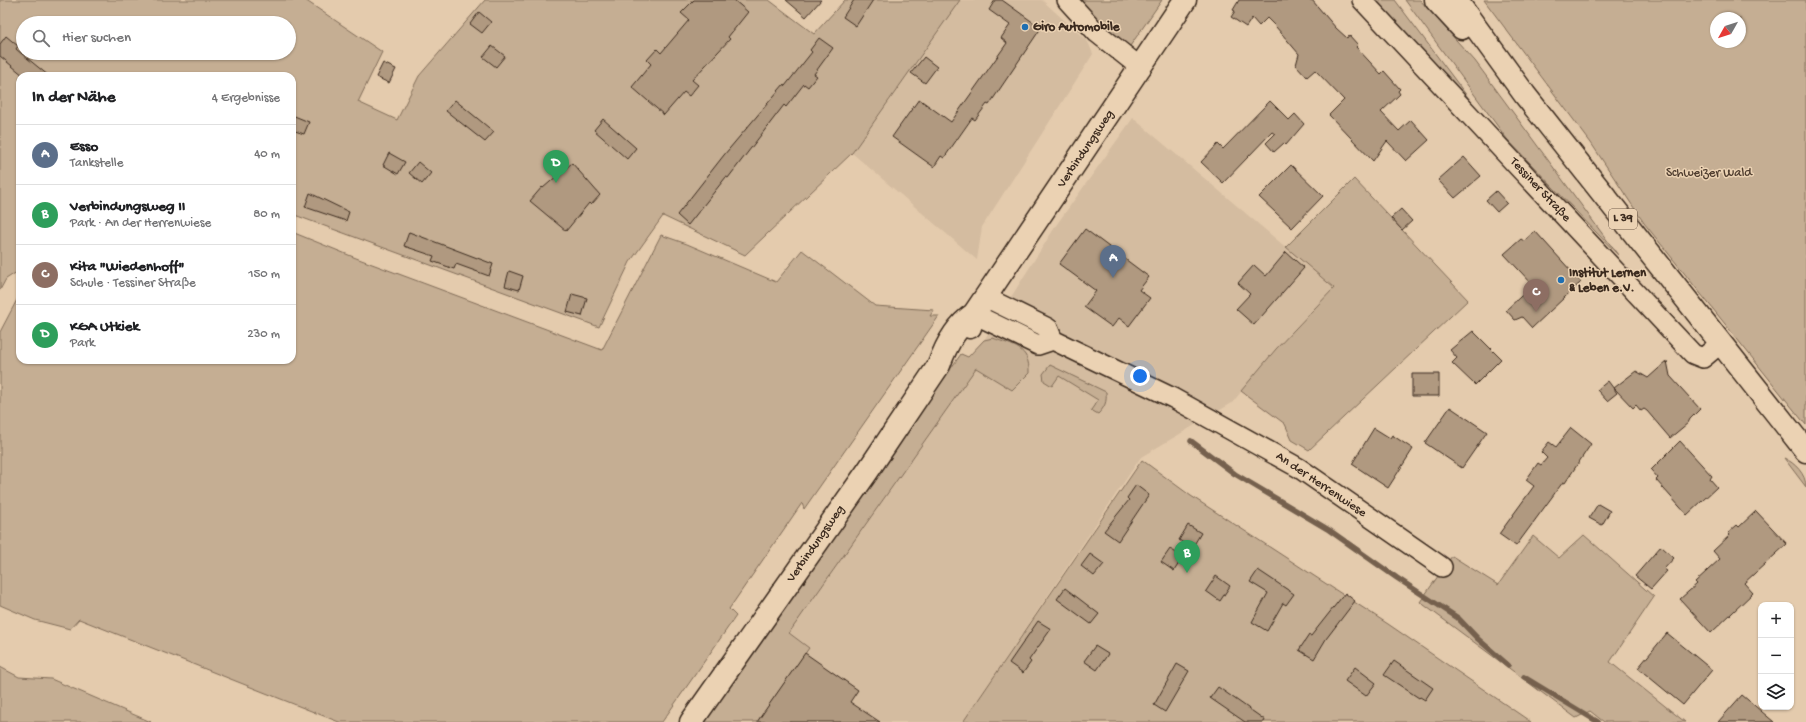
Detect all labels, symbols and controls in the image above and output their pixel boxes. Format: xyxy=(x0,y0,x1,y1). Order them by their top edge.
north arrow xyxy=(1710,12,1746,48)
search box xyxy=(16,16,296,60)
place label: Giro Automobile xyxy=(1033,20,1121,35)
marker: Giro Automobile xyxy=(1020,22,1030,32)
icon: search xyxy=(30,27,52,49)
text: Hier suchen xyxy=(62,29,131,47)
text: In der Nähe xyxy=(32,88,115,108)
text: 4 Ergebnisse xyxy=(212,91,280,106)
street label: Verbindungsweg xyxy=(1054,107,1118,192)
text: Esso xyxy=(70,138,98,156)
text: A xyxy=(41,147,49,162)
text: 40 m xyxy=(254,147,280,162)
pin: D xyxy=(543,150,569,183)
street label: Tessiner Straße xyxy=(1506,154,1574,225)
text: Tankstelle xyxy=(70,156,123,171)
park label: Schweizer Wald xyxy=(1666,166,1753,181)
text: Verbindungsweg II xyxy=(70,198,185,216)
text: B xyxy=(42,207,48,222)
text: 80 m xyxy=(253,207,280,222)
road number: L 39 xyxy=(1609,209,1637,229)
text: Park · An der Herrenwiese xyxy=(70,216,211,231)
pin: A xyxy=(1100,245,1126,278)
text: Kita "Wiedenhoff" xyxy=(70,258,184,276)
place label: Institut Lernen & Leben e.V. xyxy=(1569,266,1647,296)
text: C xyxy=(41,267,49,282)
text: 150 m xyxy=(248,267,280,282)
marker: Institut Lernen & Leben e.V. xyxy=(1556,275,1566,285)
text: Schule · Tessiner Straße xyxy=(70,276,196,291)
pin: C xyxy=(1523,279,1549,312)
text: KGA Utkiek xyxy=(70,318,139,336)
text: D xyxy=(41,327,49,342)
text: 230 m xyxy=(247,327,280,342)
text: Park xyxy=(70,336,95,351)
your location xyxy=(1130,366,1150,386)
street label: An der Herrenwiese xyxy=(1273,449,1369,521)
street label: Verbindungsweg xyxy=(783,503,848,586)
pin: B xyxy=(1174,540,1200,573)
map controls xyxy=(1758,602,1794,710)
button: + xyxy=(1758,602,1794,638)
button: − xyxy=(1758,638,1794,674)
button: layers xyxy=(1758,674,1794,710)

